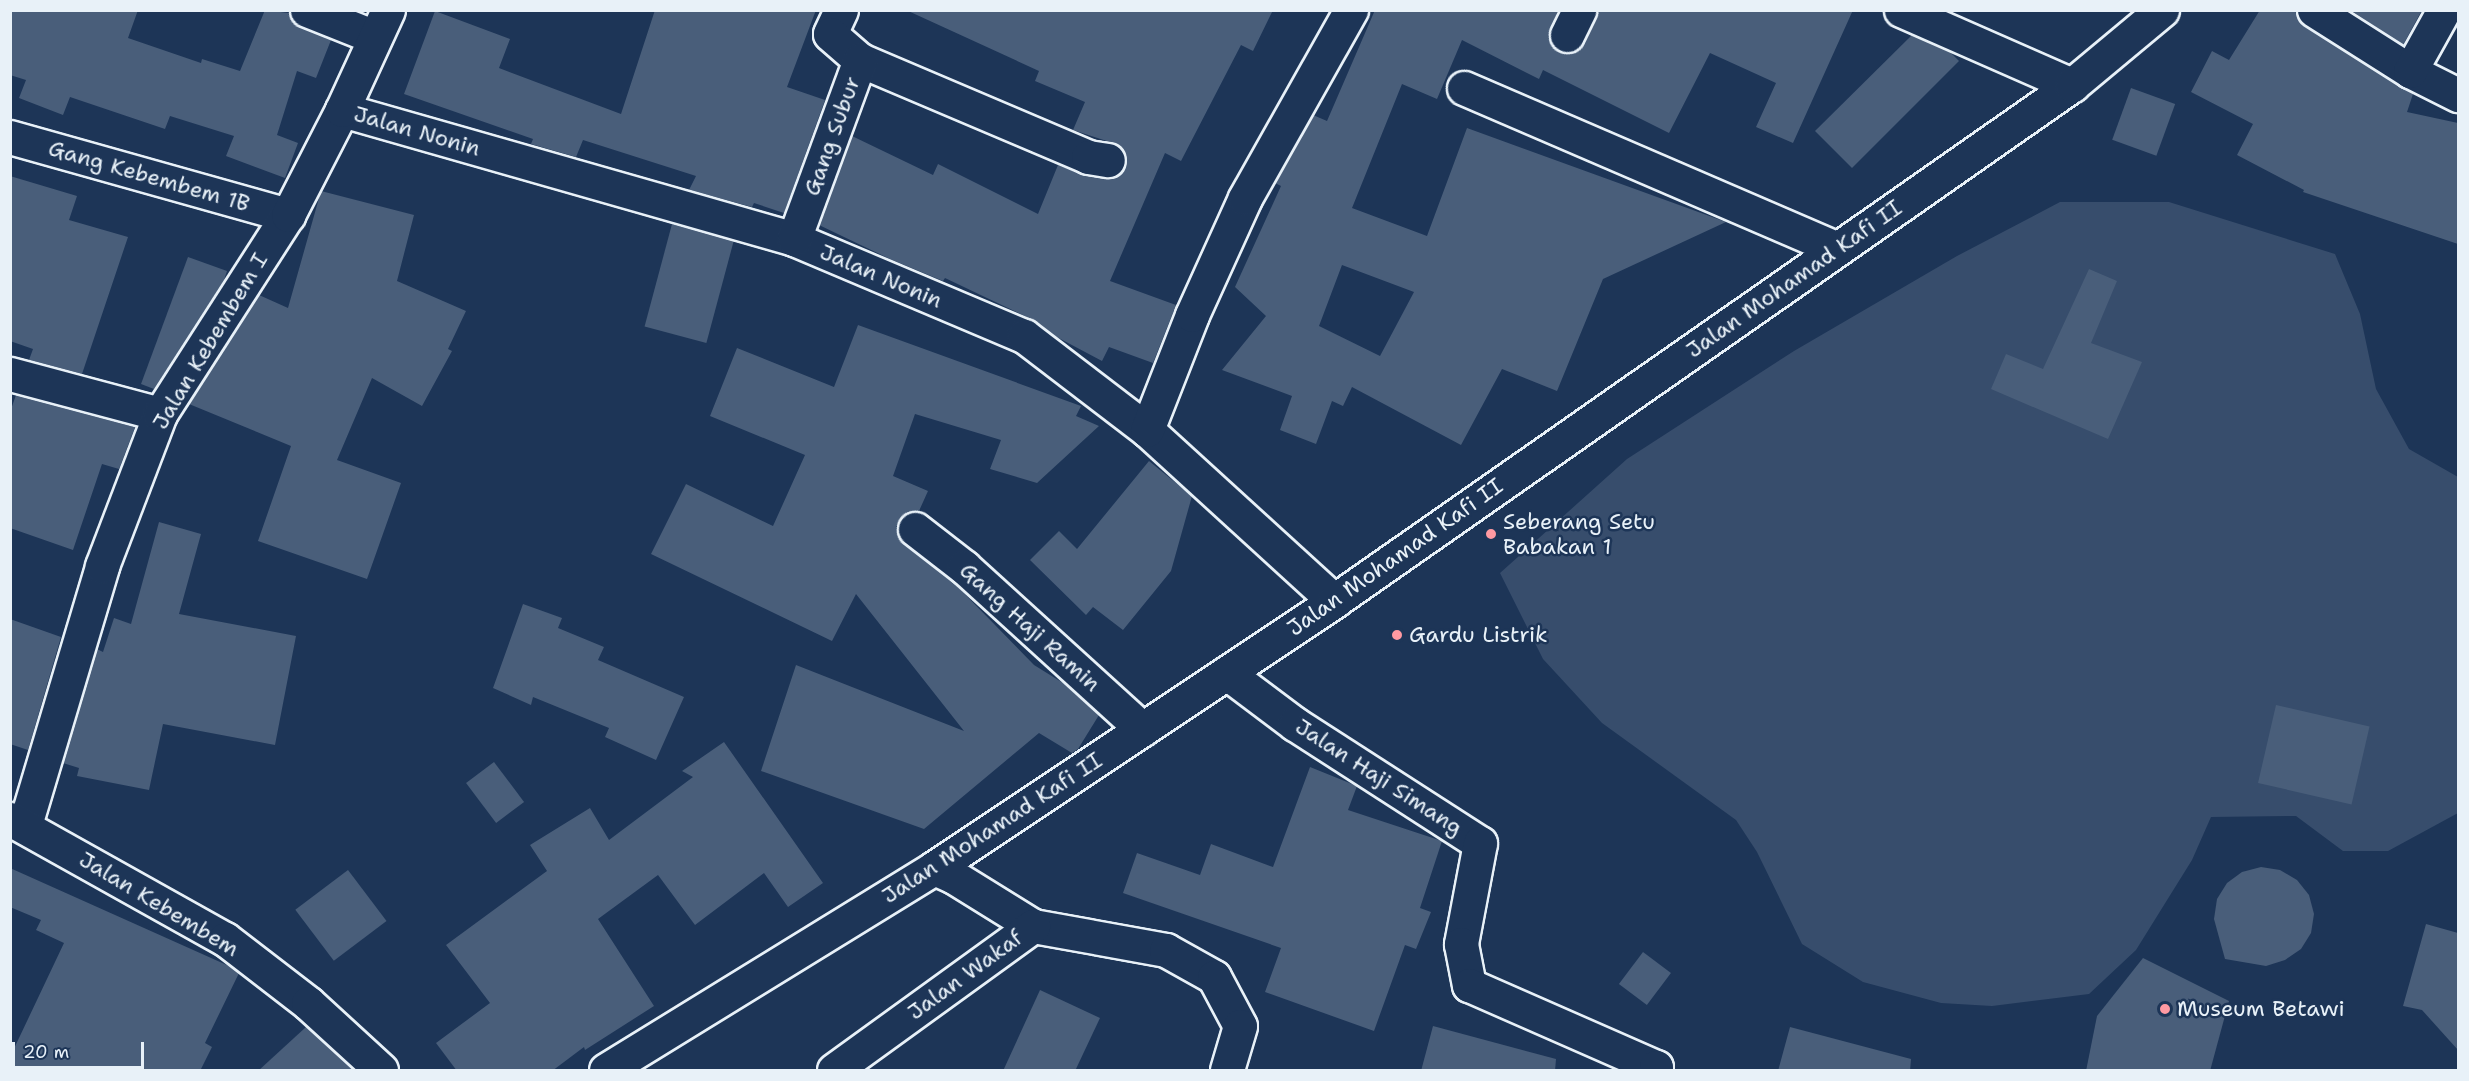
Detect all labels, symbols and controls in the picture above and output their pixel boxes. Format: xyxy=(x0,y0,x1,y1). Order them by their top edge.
street label: Gang Subur xyxy=(798,73,866,199)
street label: Jalan Nonin xyxy=(351,100,483,162)
street label: Gang Kebembem 1B xyxy=(45,135,253,217)
street label: Jalan Mohamad Kafi II xyxy=(1681,194,1907,364)
street label: Jalan Nonin xyxy=(816,238,946,314)
street label: Jalan Kebembem I xyxy=(147,248,273,434)
street label: Jalan Mohamad Kafi II xyxy=(1282,472,1508,642)
place label: Seberang Setu Babakan 1 xyxy=(1503,508,1655,560)
marker: Seberang Setu Babakan 1 xyxy=(1484,527,1498,541)
street label: Gang Haji Ramin xyxy=(954,557,1106,697)
place label: Gardu Listrik xyxy=(1409,622,1548,648)
marker: Gardu Listrik xyxy=(1390,628,1404,642)
street label: Jalan Haji Simang xyxy=(1290,713,1468,841)
street label: Jalan Mohamad Kafi II xyxy=(877,747,1107,909)
street label: Jalan Kebembem xyxy=(74,846,244,962)
street label: Jalan Wakaf xyxy=(903,925,1027,1025)
place label: Museum Betawi xyxy=(2177,996,2345,1022)
marker: Museum Betawi xyxy=(2158,1002,2172,1016)
scale bar xyxy=(15,1030,147,1068)
text: 20 m xyxy=(23,1040,69,1064)

